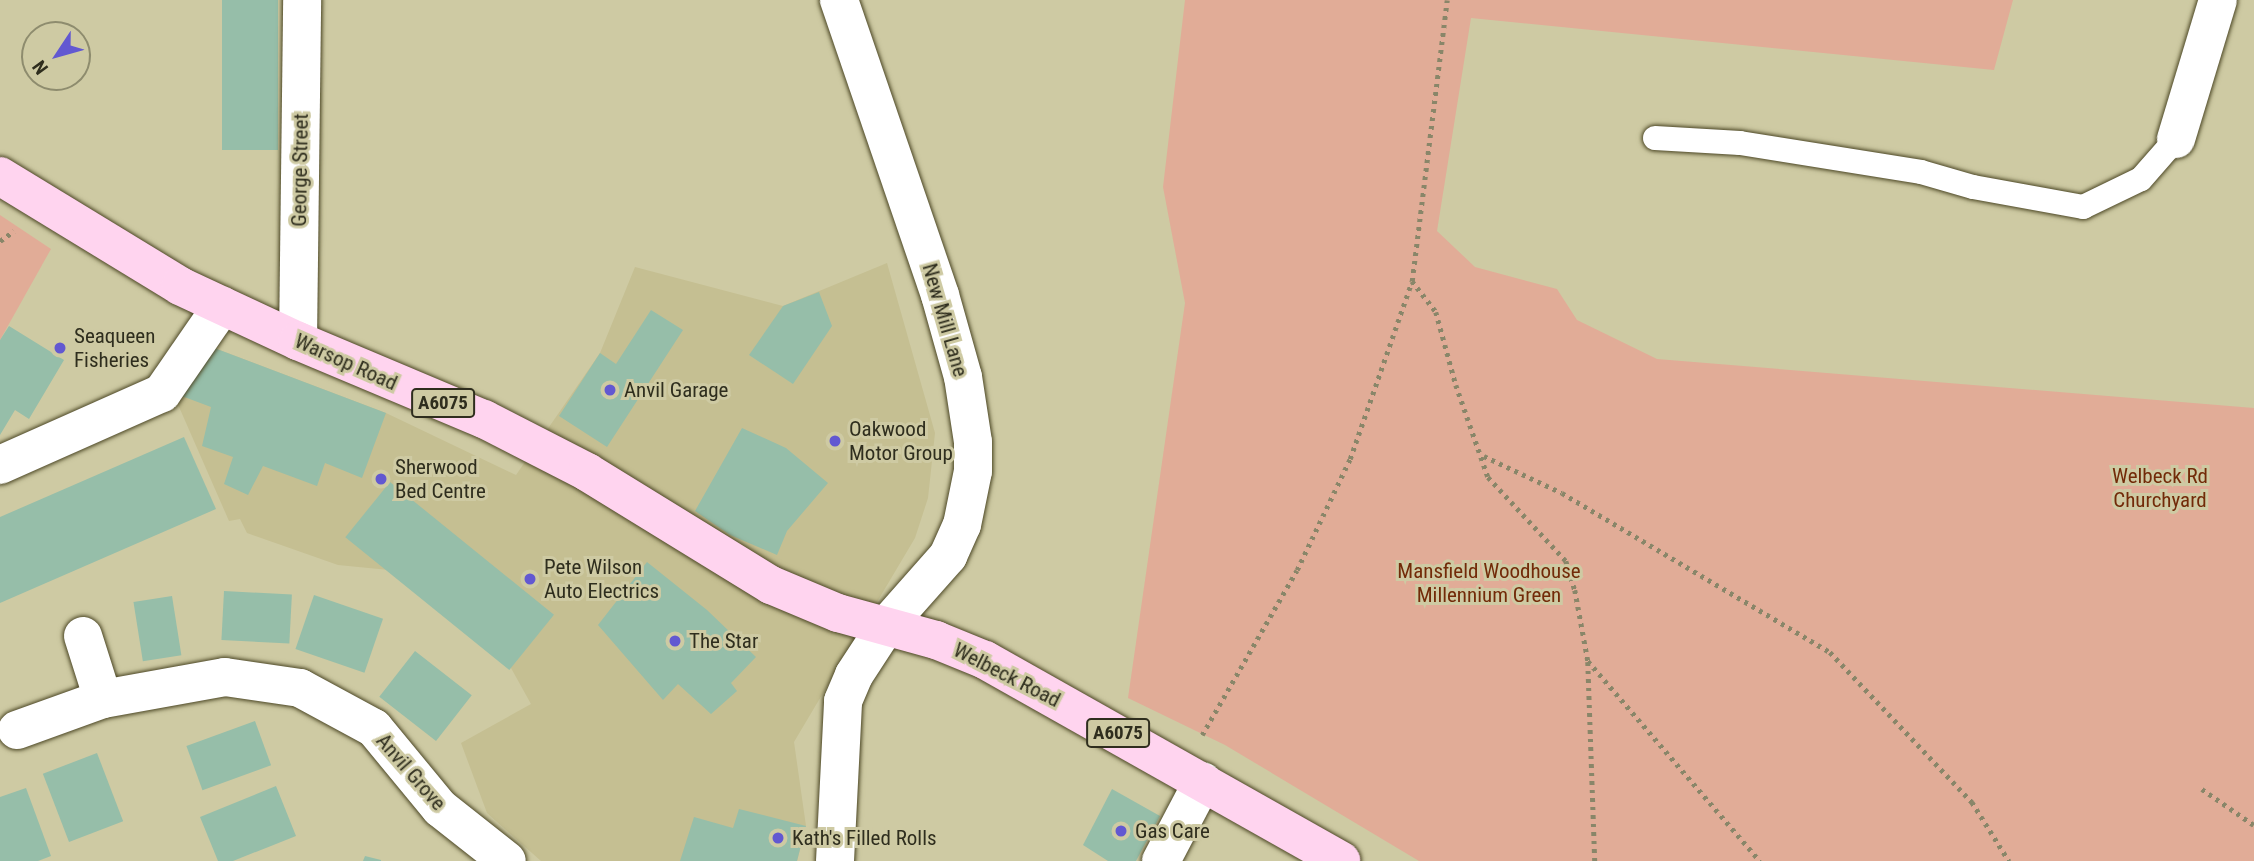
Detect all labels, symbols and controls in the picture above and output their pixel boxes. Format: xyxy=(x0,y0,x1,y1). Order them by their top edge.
north arrow xyxy=(21,21,91,91)
text: N xyxy=(28,56,53,79)
street label: George Street xyxy=(286,113,314,227)
street label: New Mill Lane xyxy=(917,261,973,379)
place label: Seaqueen Fisheries xyxy=(74,323,155,373)
street label: Warsop Road xyxy=(291,328,401,396)
marker: Seaqueen Fisheries xyxy=(52,340,68,356)
place label: Anvil Garage xyxy=(624,377,728,403)
marker: Anvil Garage xyxy=(602,382,618,398)
road number: A6075 xyxy=(410,388,476,418)
place label: Oakwood Motor Group xyxy=(849,416,953,466)
marker: Oakwood Motor Group xyxy=(827,433,843,449)
place label: Sherwood Bed Centre xyxy=(395,454,486,504)
park label: Welbeck Rd Churchyard xyxy=(2112,463,2208,513)
marker: Sherwood Bed Centre xyxy=(373,471,389,487)
place label: Pete Wilson Auto Electrics xyxy=(544,554,659,604)
park label: Mansfield Woodhouse Millennium Green xyxy=(1397,558,1581,608)
marker: Pete Wilson Auto Electrics xyxy=(522,571,538,587)
place label: The Star xyxy=(689,628,758,654)
marker: The Star xyxy=(667,633,683,649)
street label: Welbeck Road xyxy=(949,637,1065,713)
road number: A6075 xyxy=(1085,718,1151,748)
street label: Anvil Grove xyxy=(371,728,451,816)
place label: Gas Care xyxy=(1135,818,1210,844)
marker: Gas Care xyxy=(1113,823,1129,839)
place label: Kath's Filled Rolls xyxy=(792,825,937,851)
marker: Kath's Filled Rolls xyxy=(770,830,786,846)

